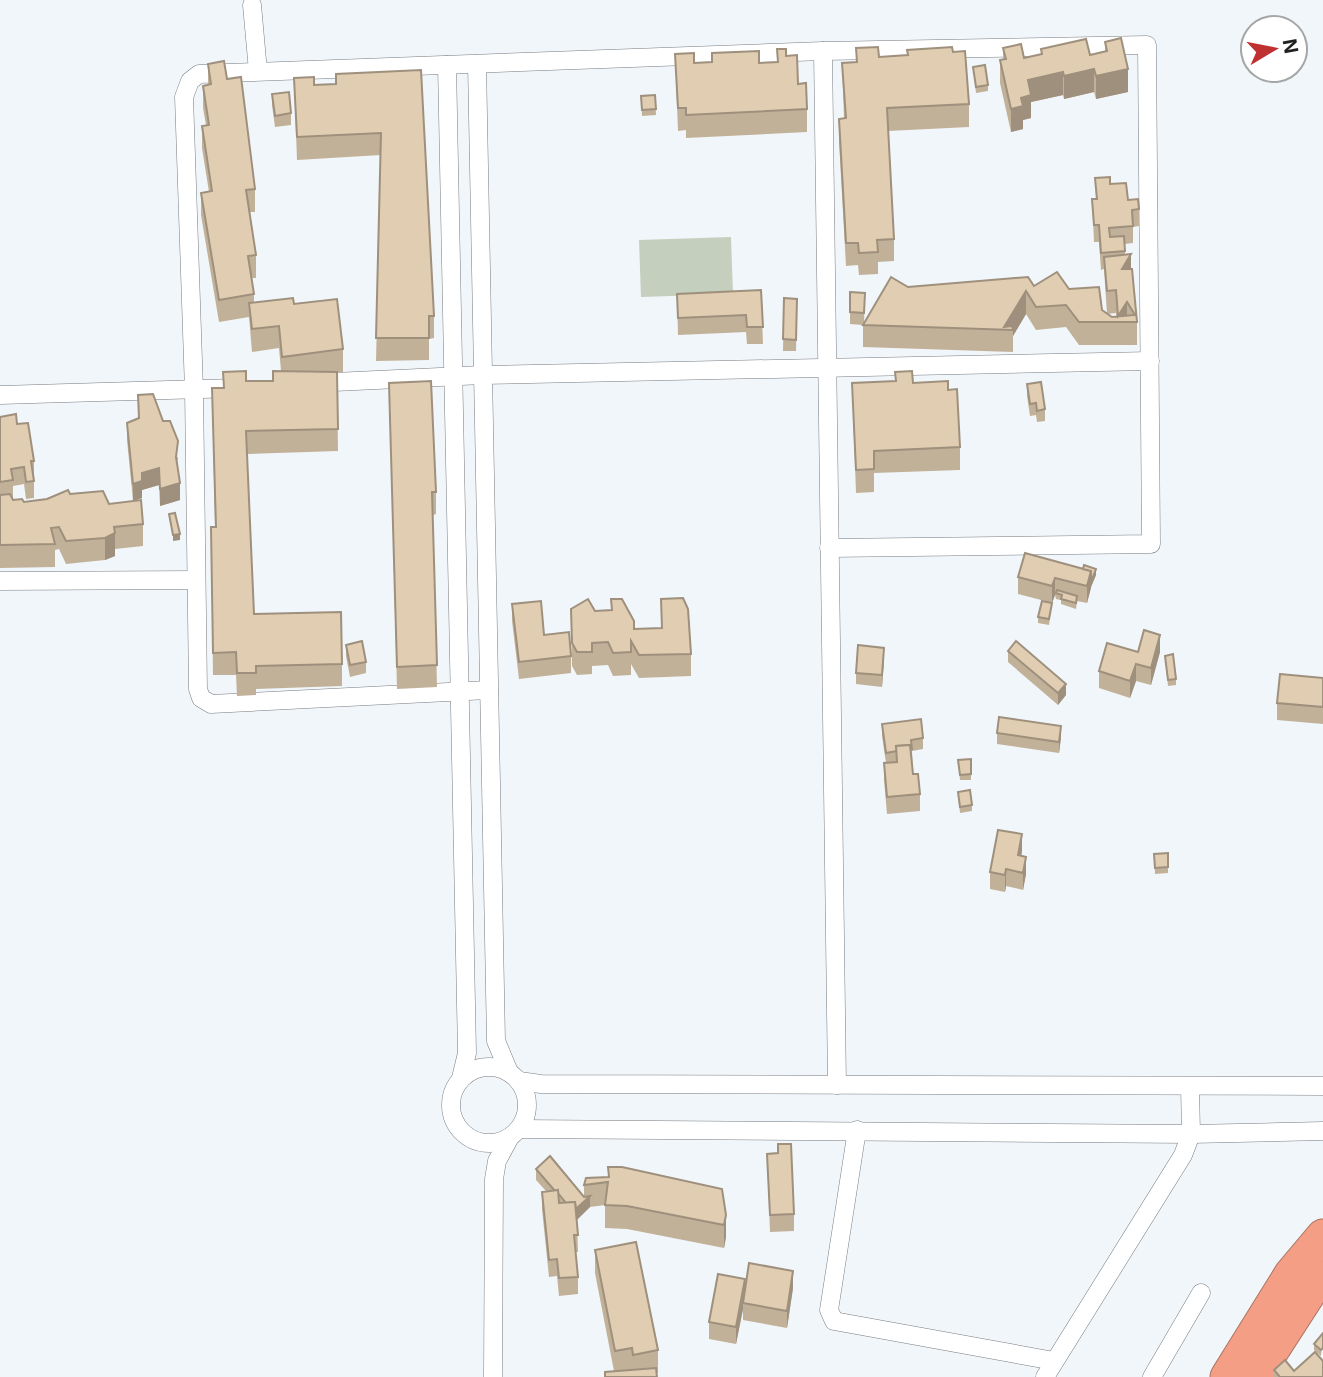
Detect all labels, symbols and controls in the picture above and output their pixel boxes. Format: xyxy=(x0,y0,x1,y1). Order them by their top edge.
north arrow xyxy=(1239,14,1309,84)
text: N xyxy=(1278,37,1303,55)

